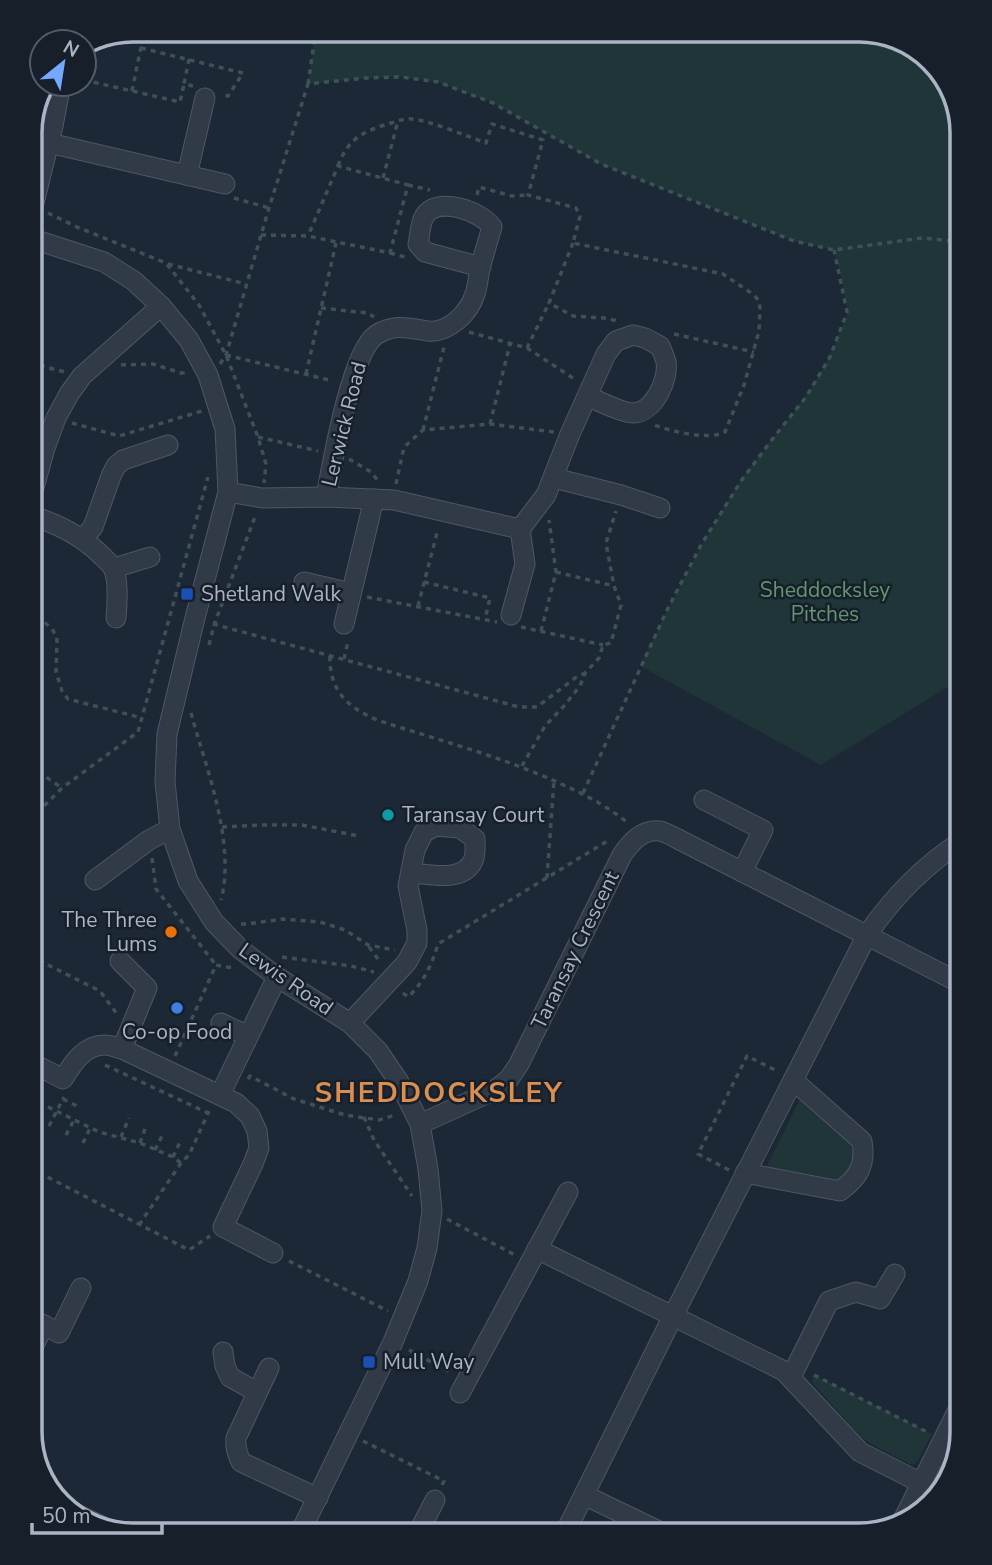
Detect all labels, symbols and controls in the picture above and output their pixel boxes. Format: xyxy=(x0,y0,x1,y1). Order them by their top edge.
north arrow xyxy=(28,28,98,98)
text: N xyxy=(58,34,84,64)
street label: Lerwick Road xyxy=(315,359,373,489)
park label: Sheddocksley Pitches xyxy=(760,576,890,628)
place label: Shetland Walk xyxy=(201,580,342,608)
marker: Shetland Walk xyxy=(179,586,195,602)
place label: Taransay Court xyxy=(402,801,545,829)
marker: Taransay Court xyxy=(380,807,396,823)
street label: Taransay Crescent xyxy=(525,866,626,1034)
place label: The Three Lums xyxy=(62,906,157,958)
marker: The Three Lums xyxy=(163,924,179,940)
street label: Lewis Road xyxy=(233,936,339,1022)
marker: Co-op Food xyxy=(169,1000,185,1016)
place label: Co-op Food xyxy=(122,1018,232,1046)
district label: SHEDDOCKSLEY xyxy=(315,1074,563,1112)
place label: Mull Way xyxy=(383,1348,475,1376)
marker: Mull Way xyxy=(361,1354,377,1370)
scale bar xyxy=(32,1492,161,1536)
text: 50 m xyxy=(42,1502,91,1530)

